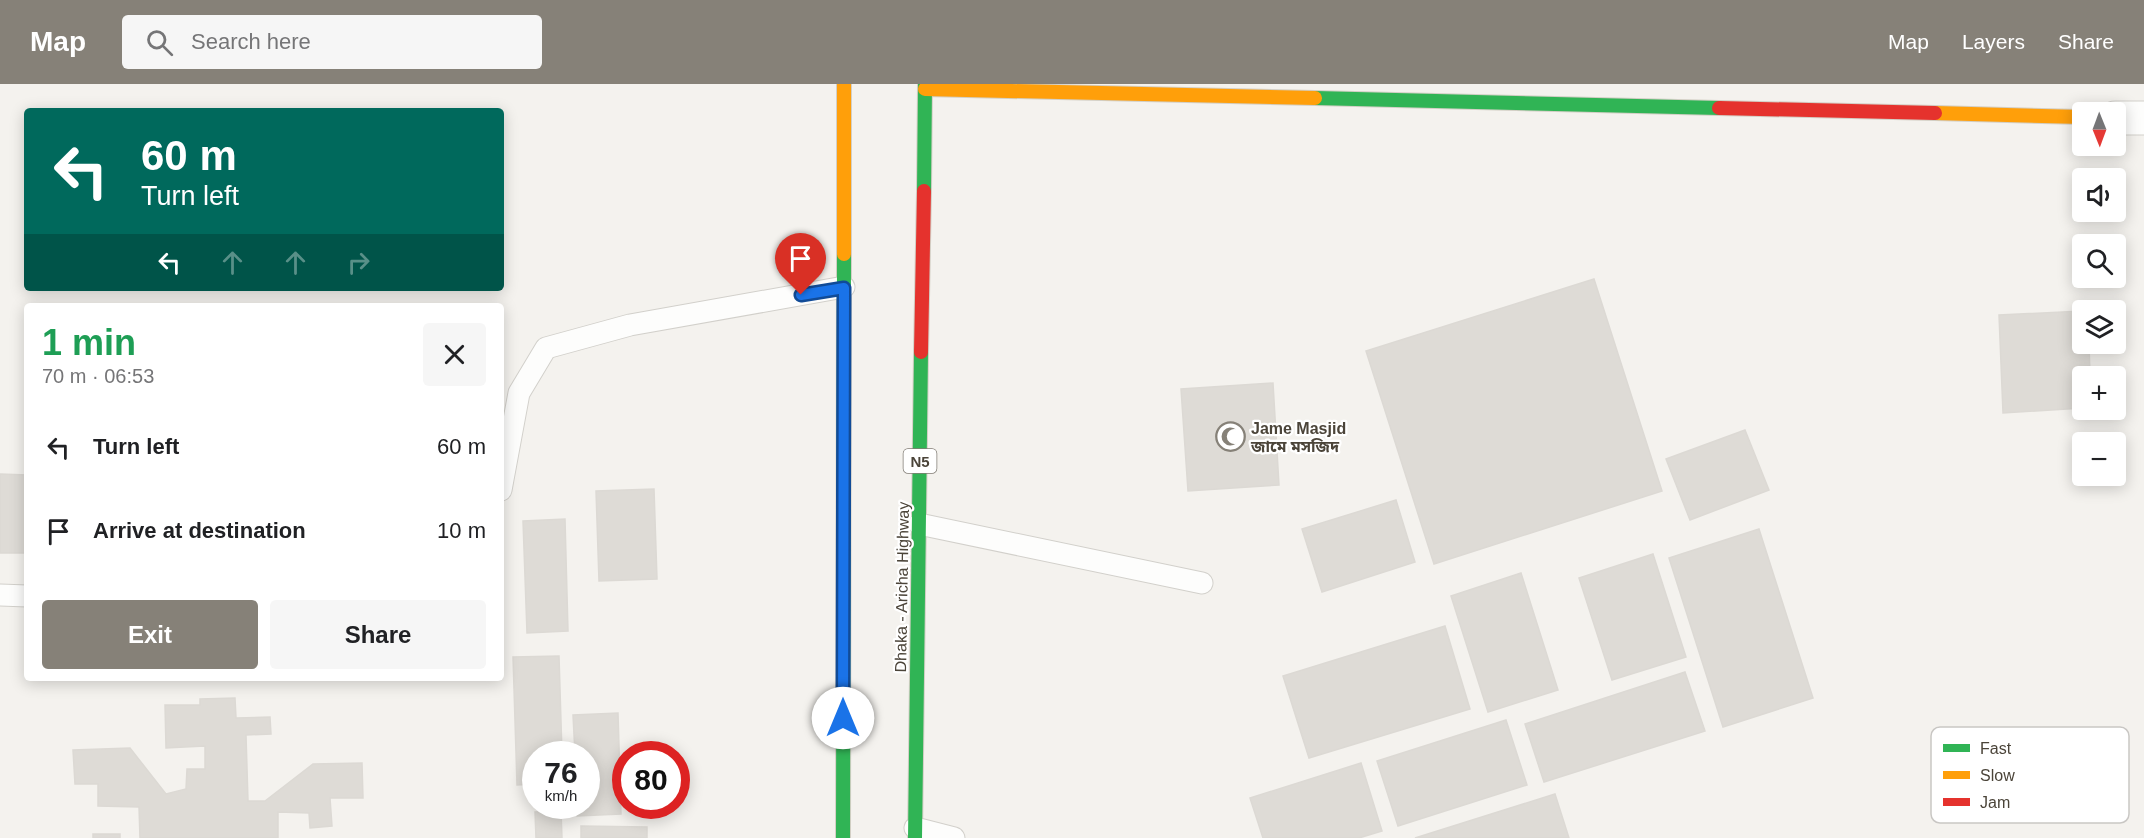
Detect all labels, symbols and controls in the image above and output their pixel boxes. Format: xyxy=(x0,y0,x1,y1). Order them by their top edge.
search box xyxy=(122,15,542,69)
text: Map xyxy=(30,26,86,57)
icon: search xyxy=(143,26,176,59)
text: Search here xyxy=(191,29,311,54)
text: Map xyxy=(1888,30,1929,53)
text: Layers xyxy=(1962,30,2025,53)
text: Share xyxy=(2058,30,2114,53)
north arrow xyxy=(2072,102,2126,156)
map controls xyxy=(2072,102,2126,486)
icon: left xyxy=(42,132,120,210)
text: 60 m xyxy=(141,132,237,179)
button: sound xyxy=(2072,168,2126,222)
text: Turn left xyxy=(141,181,239,211)
pin xyxy=(775,233,826,295)
button: search xyxy=(2072,234,2126,288)
icon: arrive xyxy=(784,242,817,275)
icon: left xyxy=(153,246,186,279)
icon: ahead xyxy=(216,246,249,279)
icon: ahead xyxy=(279,246,312,279)
icon: right xyxy=(342,246,375,279)
button: layers xyxy=(2072,300,2126,354)
text: 1 min xyxy=(42,322,136,363)
button: close xyxy=(423,323,486,386)
text: 70 m · 06:53 xyxy=(42,365,154,387)
button: + xyxy=(2072,366,2126,420)
place label: Jame Masjid জামে মসজিদ xyxy=(1250,420,1346,455)
mosque icon: Jame Masjid জামে মসজিদ xyxy=(1214,421,1246,453)
icon: left xyxy=(42,431,75,464)
button: − xyxy=(2072,432,2126,486)
text: Turn left xyxy=(93,434,179,459)
text: 60 m xyxy=(437,434,486,459)
road number: N5 xyxy=(904,449,936,473)
street label: Dhaka - Aricha Highway xyxy=(892,501,912,673)
icon: arrive xyxy=(42,515,75,548)
text: Arrive at destination xyxy=(93,518,306,543)
text: 10 m xyxy=(437,518,486,543)
button: Exit xyxy=(42,600,258,669)
button: Share xyxy=(270,600,486,669)
position arrow xyxy=(811,686,875,750)
legend xyxy=(1931,727,2129,823)
text: Fast xyxy=(1980,740,2012,757)
speed limit sign: 80 xyxy=(612,741,690,819)
text: 76 xyxy=(544,756,578,789)
text: Slow xyxy=(1980,767,2015,784)
text: km/h xyxy=(545,787,577,804)
text: Jam xyxy=(1980,794,2010,811)

